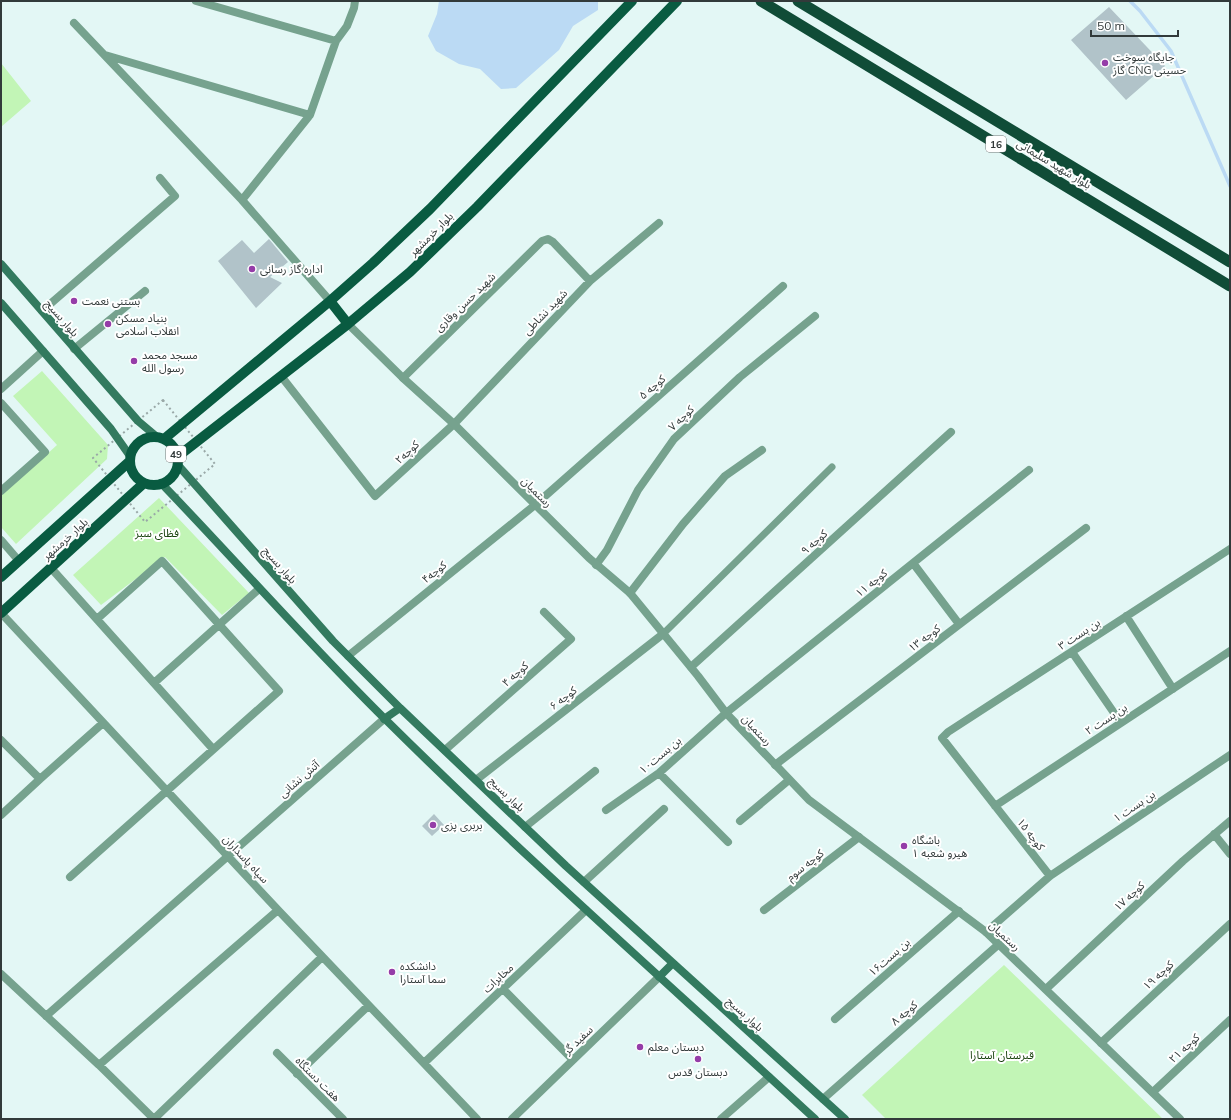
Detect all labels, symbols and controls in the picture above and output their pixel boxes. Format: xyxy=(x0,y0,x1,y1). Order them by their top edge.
scale bar xyxy=(1091,12,1178,38)
text: 50 m xyxy=(1097,18,1125,33)
place label: جایگاه سوخت گاز CNG حسینی xyxy=(1112,50,1187,77)
marker: جایگاه سوخت گاز CNG حسینی xyxy=(1100,58,1110,68)
road number: 16 xyxy=(986,136,1006,152)
street label: بلوار شهید سلیمانی xyxy=(1014,136,1094,192)
street label: بلوار خرمشهر xyxy=(405,209,456,260)
place label: اداره گاز رسانی xyxy=(260,262,323,276)
marker: اداره گاز رسانی xyxy=(247,264,257,274)
street label: شهید حسن وقاری xyxy=(432,269,499,335)
street label: شهید نشاطی xyxy=(520,286,571,338)
place label: بستنی نعمت xyxy=(82,294,140,308)
marker: بستنی نعمت xyxy=(69,296,79,306)
street label: بلوار بسیج xyxy=(41,297,82,340)
place label: بنیاد مسکن انقلاب اسلامی xyxy=(116,311,179,338)
marker: بنیاد مسکن انقلاب اسلامی xyxy=(103,319,113,329)
place label: مسجد محمد رسول الله xyxy=(142,348,198,375)
marker: مسجد محمد رسول الله xyxy=(129,356,139,366)
street label: کوچه ۵ xyxy=(636,371,669,403)
street label: کوچه ۷ xyxy=(665,402,698,434)
street label: کوچه۲ xyxy=(392,437,423,467)
road number: 49 xyxy=(166,446,186,462)
street label: رستمیان xyxy=(519,474,555,510)
street label: بلوار خرمشهر xyxy=(39,515,91,564)
park label: فظای سبز xyxy=(134,526,179,540)
street label: کوچه ۹ xyxy=(798,526,831,558)
street label: بلوار بسیج xyxy=(259,544,300,587)
street label: کوچه۴ xyxy=(419,558,450,587)
street label: کوچه ۱۱ xyxy=(852,566,891,601)
street label: بن بست ۳ xyxy=(1055,615,1103,653)
street label: کوچه ۱۳ xyxy=(905,621,944,656)
street label: کوچه ۴ xyxy=(499,658,532,690)
street label: کوچه ۶ xyxy=(547,683,580,714)
street label: بن بست ۲ xyxy=(1082,700,1130,738)
street label: رستمیان xyxy=(739,711,775,749)
street label: بن بست۱۰ xyxy=(636,733,684,777)
street label: آتش نشانی xyxy=(276,757,323,800)
street label: بلوار بسیج xyxy=(485,773,528,815)
street label: بن بست ۱ xyxy=(1110,787,1158,825)
street label: کوچه ۱۵ xyxy=(1013,815,1048,854)
place label: بربری پزی xyxy=(441,818,483,833)
marker: بربری پزی xyxy=(428,820,438,830)
street label: سپاه پاسداران xyxy=(219,832,272,887)
place label: باشگاه هیرو شعبه ۱ xyxy=(912,833,967,860)
marker: باشگاه هیرو شعبه ۱ xyxy=(899,841,909,851)
street label: کوچه سوم xyxy=(784,846,827,885)
street label: کوچه ۱۷ xyxy=(1111,878,1148,914)
street label: رستمیان xyxy=(986,918,1024,954)
street label: بن بست۱۶ xyxy=(865,935,913,979)
street label: کوچه ۱۹ xyxy=(1140,957,1177,993)
place label: دانشکده سما آستارا xyxy=(400,959,446,986)
street label: مخابرات xyxy=(480,960,516,996)
marker: دانشکده سما آستارا xyxy=(387,967,397,977)
street label: بلوار بسیج xyxy=(723,994,766,1035)
street label: کوچه ۸ xyxy=(888,997,921,1029)
street label: سفید گر xyxy=(560,1022,596,1058)
street label: کوچه ۲۱ xyxy=(1166,1030,1203,1066)
place label: دبستان معلم xyxy=(648,1040,704,1056)
marker: دبستان معلم xyxy=(635,1042,645,1052)
park label: قبرستان آستارا xyxy=(970,1048,1034,1062)
street label: هفت دستگاه xyxy=(293,1054,343,1104)
marker: دبستان قدس xyxy=(693,1054,703,1064)
place label: دبستان قدس xyxy=(668,1065,728,1079)

